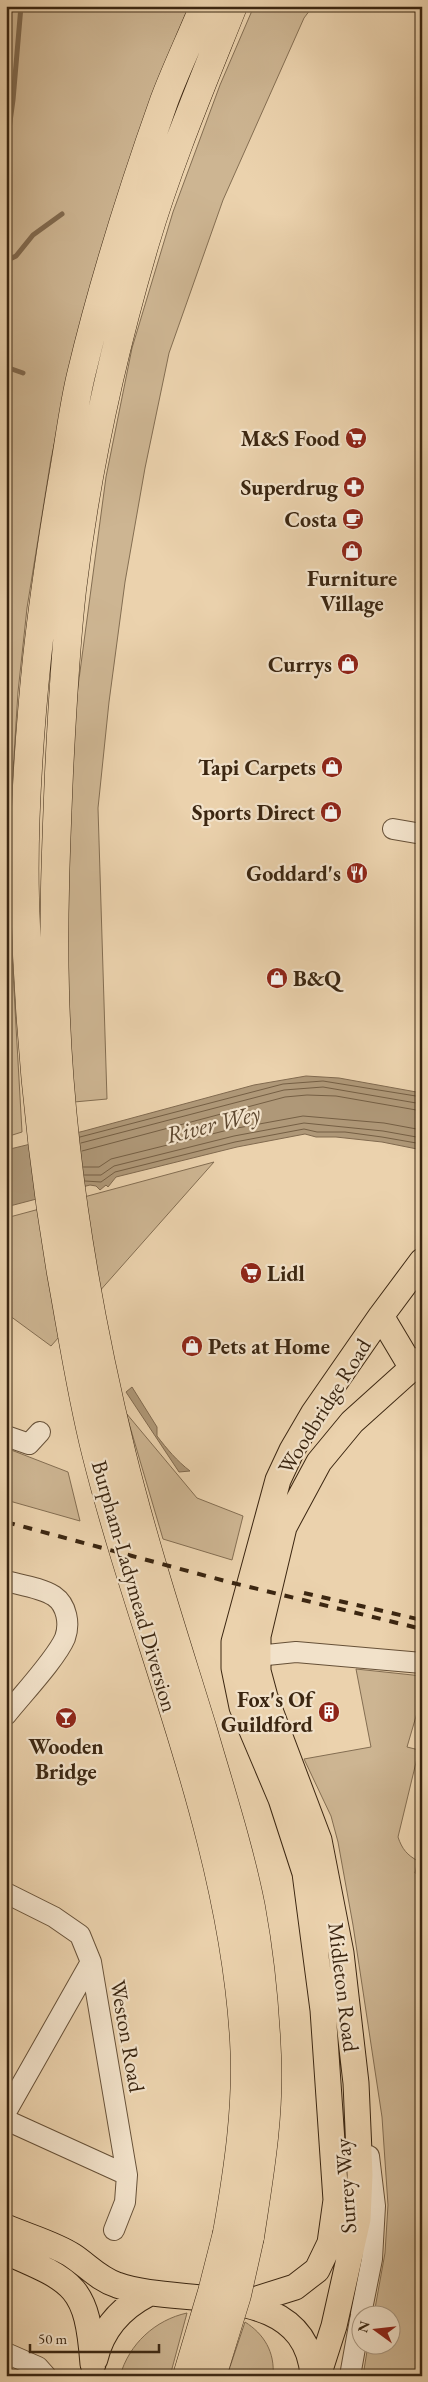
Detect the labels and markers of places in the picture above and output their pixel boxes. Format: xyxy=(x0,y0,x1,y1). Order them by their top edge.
place label: M&S Food xyxy=(241,424,340,453)
supermarket icon: M&S Food xyxy=(344,426,368,450)
place label: Superdrug xyxy=(240,473,339,502)
pharmacy icon: Superdrug xyxy=(342,475,366,499)
place label: Costa xyxy=(285,505,337,534)
cafe icon: Costa xyxy=(341,507,365,531)
shop icon: Furniture Village xyxy=(340,539,364,563)
place label: Furniture Village xyxy=(307,564,397,618)
place label: Currys xyxy=(268,650,332,679)
shop icon: Currys xyxy=(336,652,360,676)
place label: Tapi Carpets xyxy=(198,753,316,782)
shop icon: Tapi Carpets xyxy=(320,755,344,779)
place label: Sports Direct xyxy=(192,798,316,827)
shop icon: Sports Direct xyxy=(319,800,343,824)
place label: Goddard's xyxy=(246,859,341,888)
restaurant icon: Goddard's xyxy=(345,861,369,885)
place label: B&Q xyxy=(293,964,344,993)
shop icon: B&Q xyxy=(265,966,289,990)
place label: Lidl xyxy=(267,1259,305,1288)
supermarket icon: Lidl xyxy=(239,1261,263,1285)
place label: Pets at Home xyxy=(208,1332,330,1361)
shop icon: Pets at Home xyxy=(180,1334,204,1358)
place label: Fox's Of Guildford xyxy=(221,1685,316,1739)
building icon: Fox's Of Guildford xyxy=(317,1700,341,1724)
bar icon: Wooden Bridge xyxy=(54,1706,78,1730)
place label: Wooden Bridge xyxy=(28,1732,104,1786)

